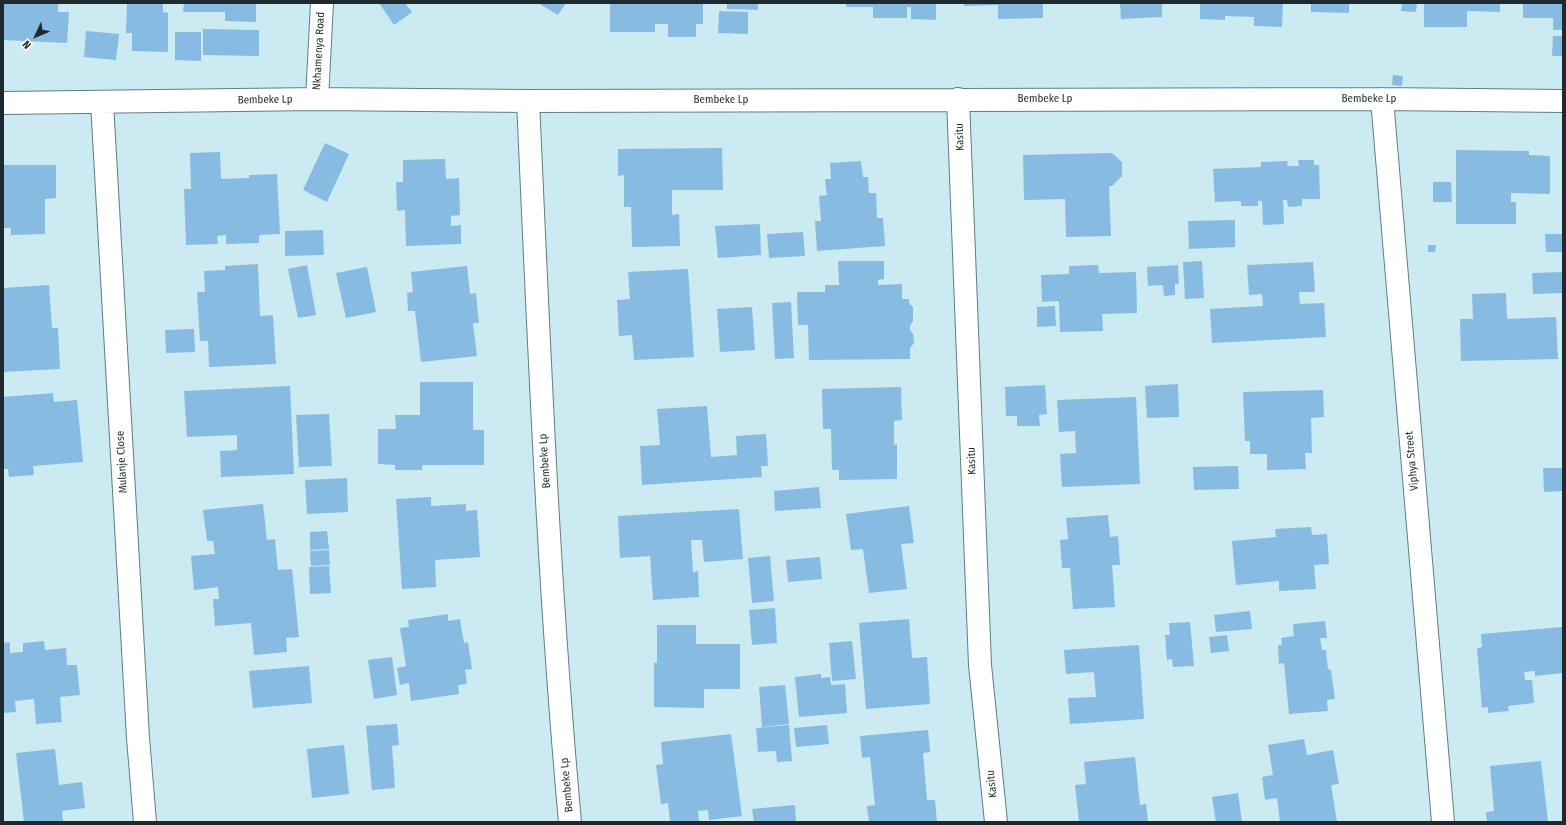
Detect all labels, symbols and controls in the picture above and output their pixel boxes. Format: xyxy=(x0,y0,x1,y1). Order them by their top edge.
street label: Nkhamenya Road xyxy=(310,12,328,90)
north arrow xyxy=(16,16,56,56)
text: N xyxy=(20,38,34,52)
street label: Bembeke Lp xyxy=(1018,92,1072,106)
street label: Bembeke Lp xyxy=(1342,92,1396,106)
street label: Bembeke Lp xyxy=(237,93,293,107)
street label: Bembeke Lp xyxy=(694,93,748,107)
street label: Kasitu xyxy=(953,123,967,151)
street label: Mulanje Close xyxy=(114,430,130,494)
street label: Viphya Street xyxy=(1403,431,1421,491)
street label: Bembeke Lp xyxy=(537,433,553,489)
street label: Kasitu xyxy=(965,447,979,475)
street label: Bembeke Lp xyxy=(558,757,576,813)
street label: Kasitu xyxy=(984,769,1000,799)

